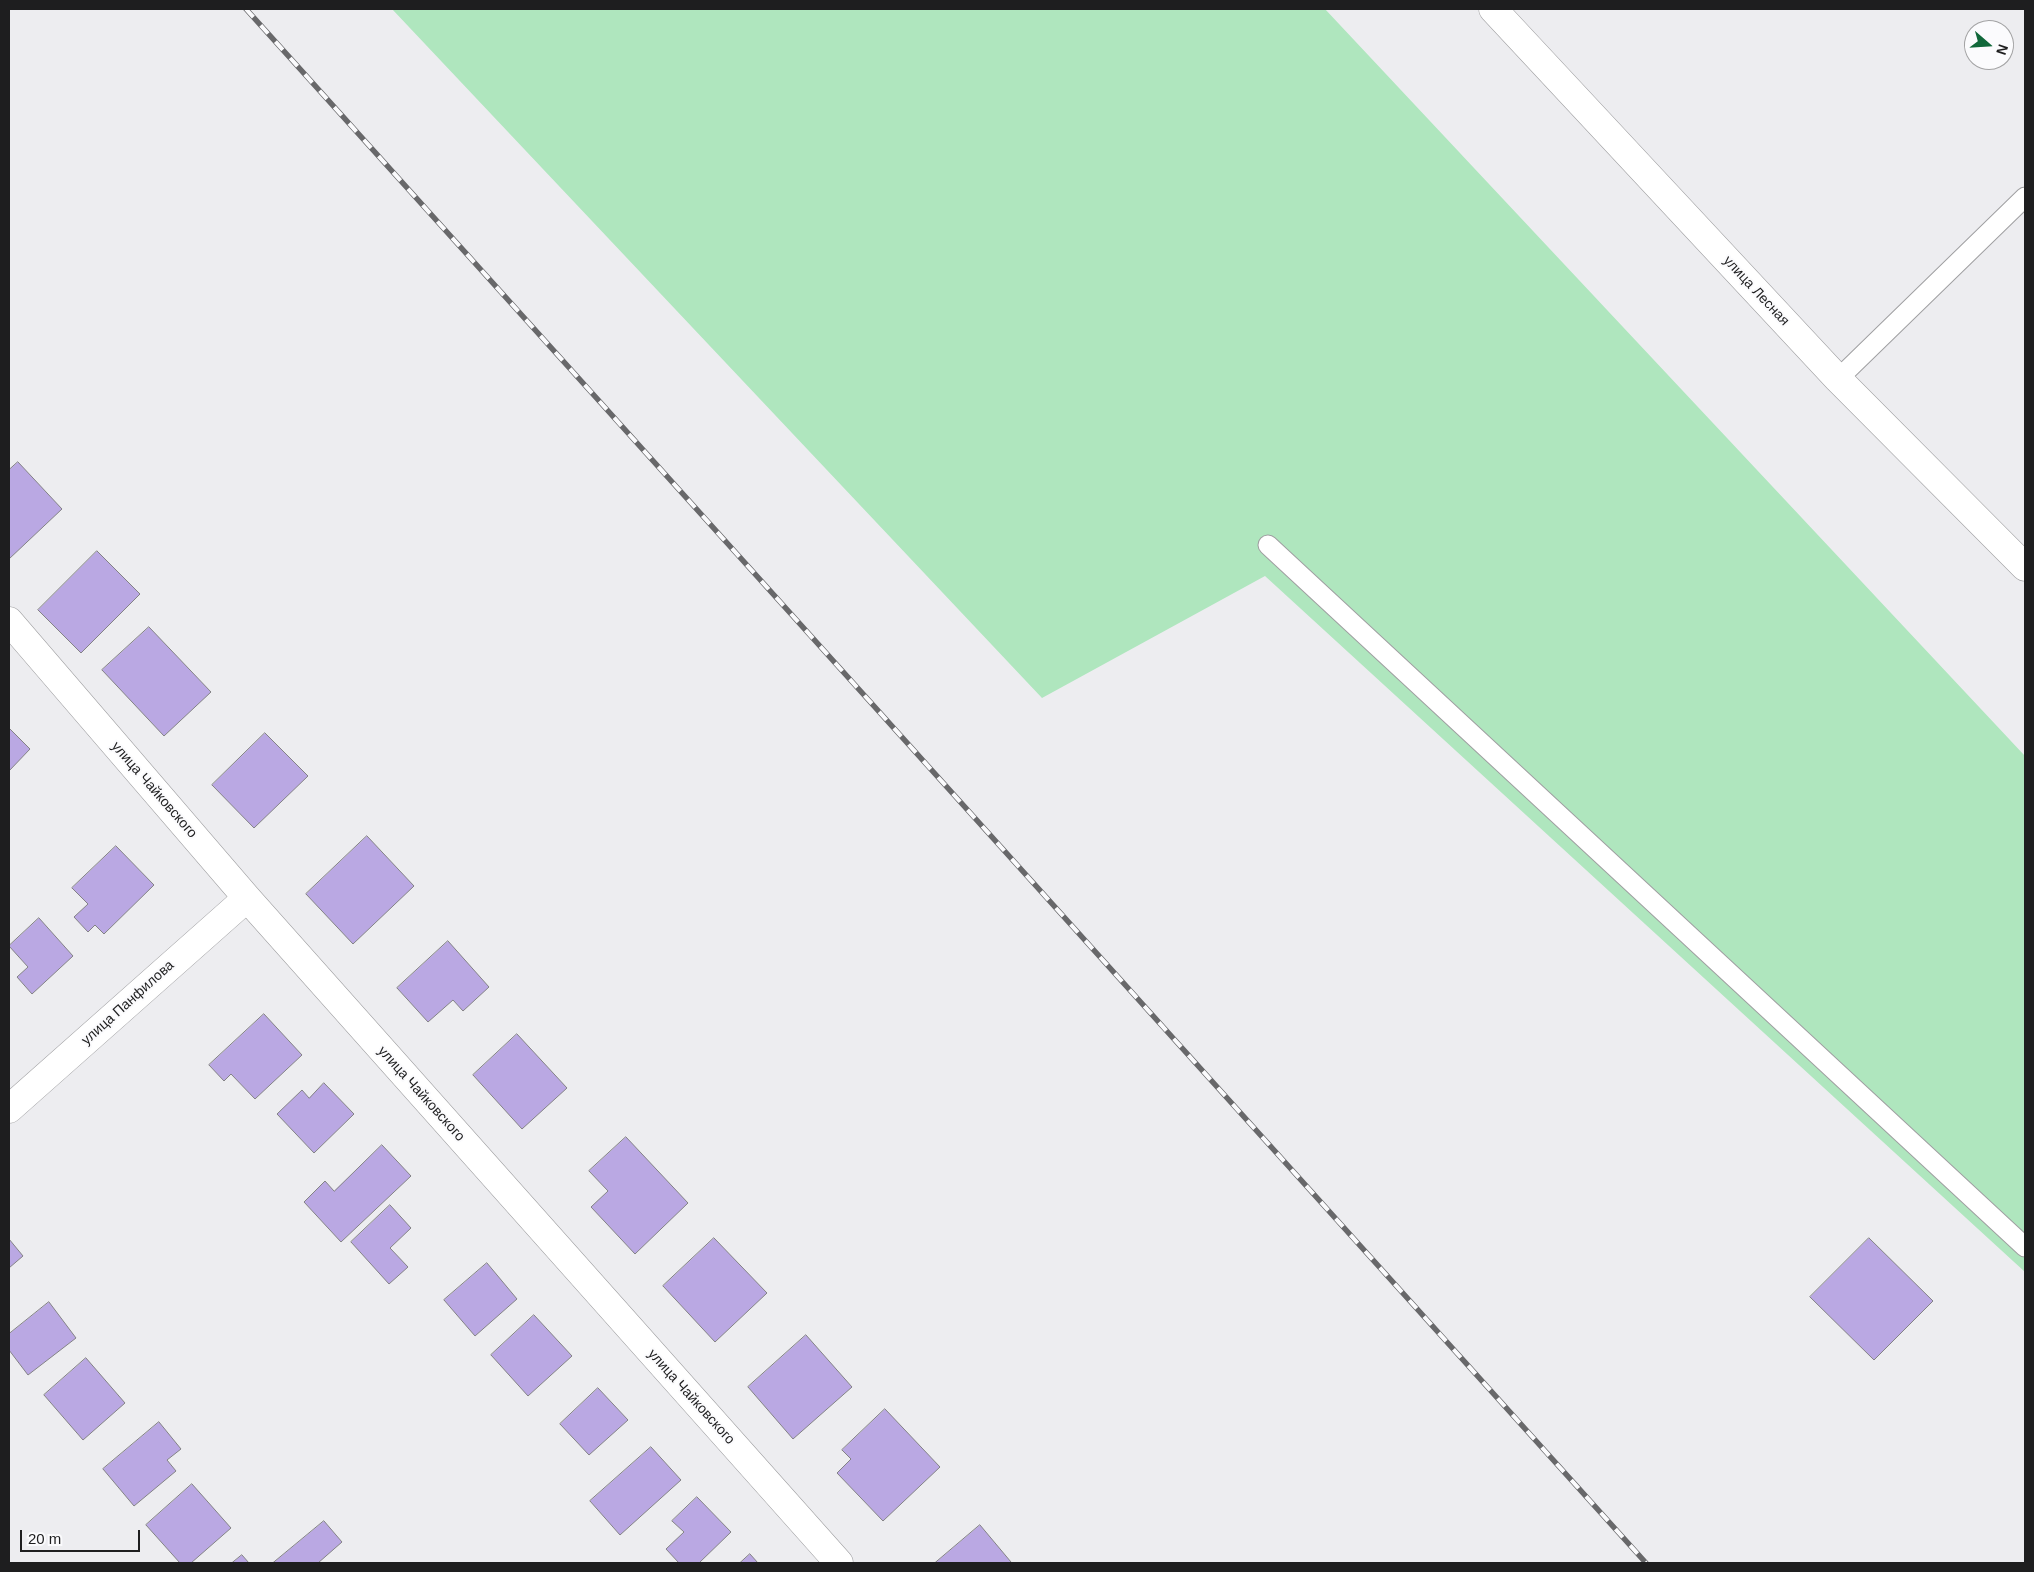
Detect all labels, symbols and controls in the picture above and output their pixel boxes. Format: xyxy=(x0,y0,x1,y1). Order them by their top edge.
north arrow xyxy=(1964,20,2014,70)
text: N xyxy=(1993,42,2011,57)
street label: улица Лесная xyxy=(1719,253,1793,329)
street label: улица Чайковского xyxy=(108,738,200,842)
street label: улица Панфилова xyxy=(78,957,178,1049)
street label: улица Чайковского xyxy=(374,1043,468,1145)
street label: улица Чайковского xyxy=(644,1346,738,1448)
scale bar xyxy=(22,1520,142,1552)
text: 20 m xyxy=(28,1530,61,1547)

